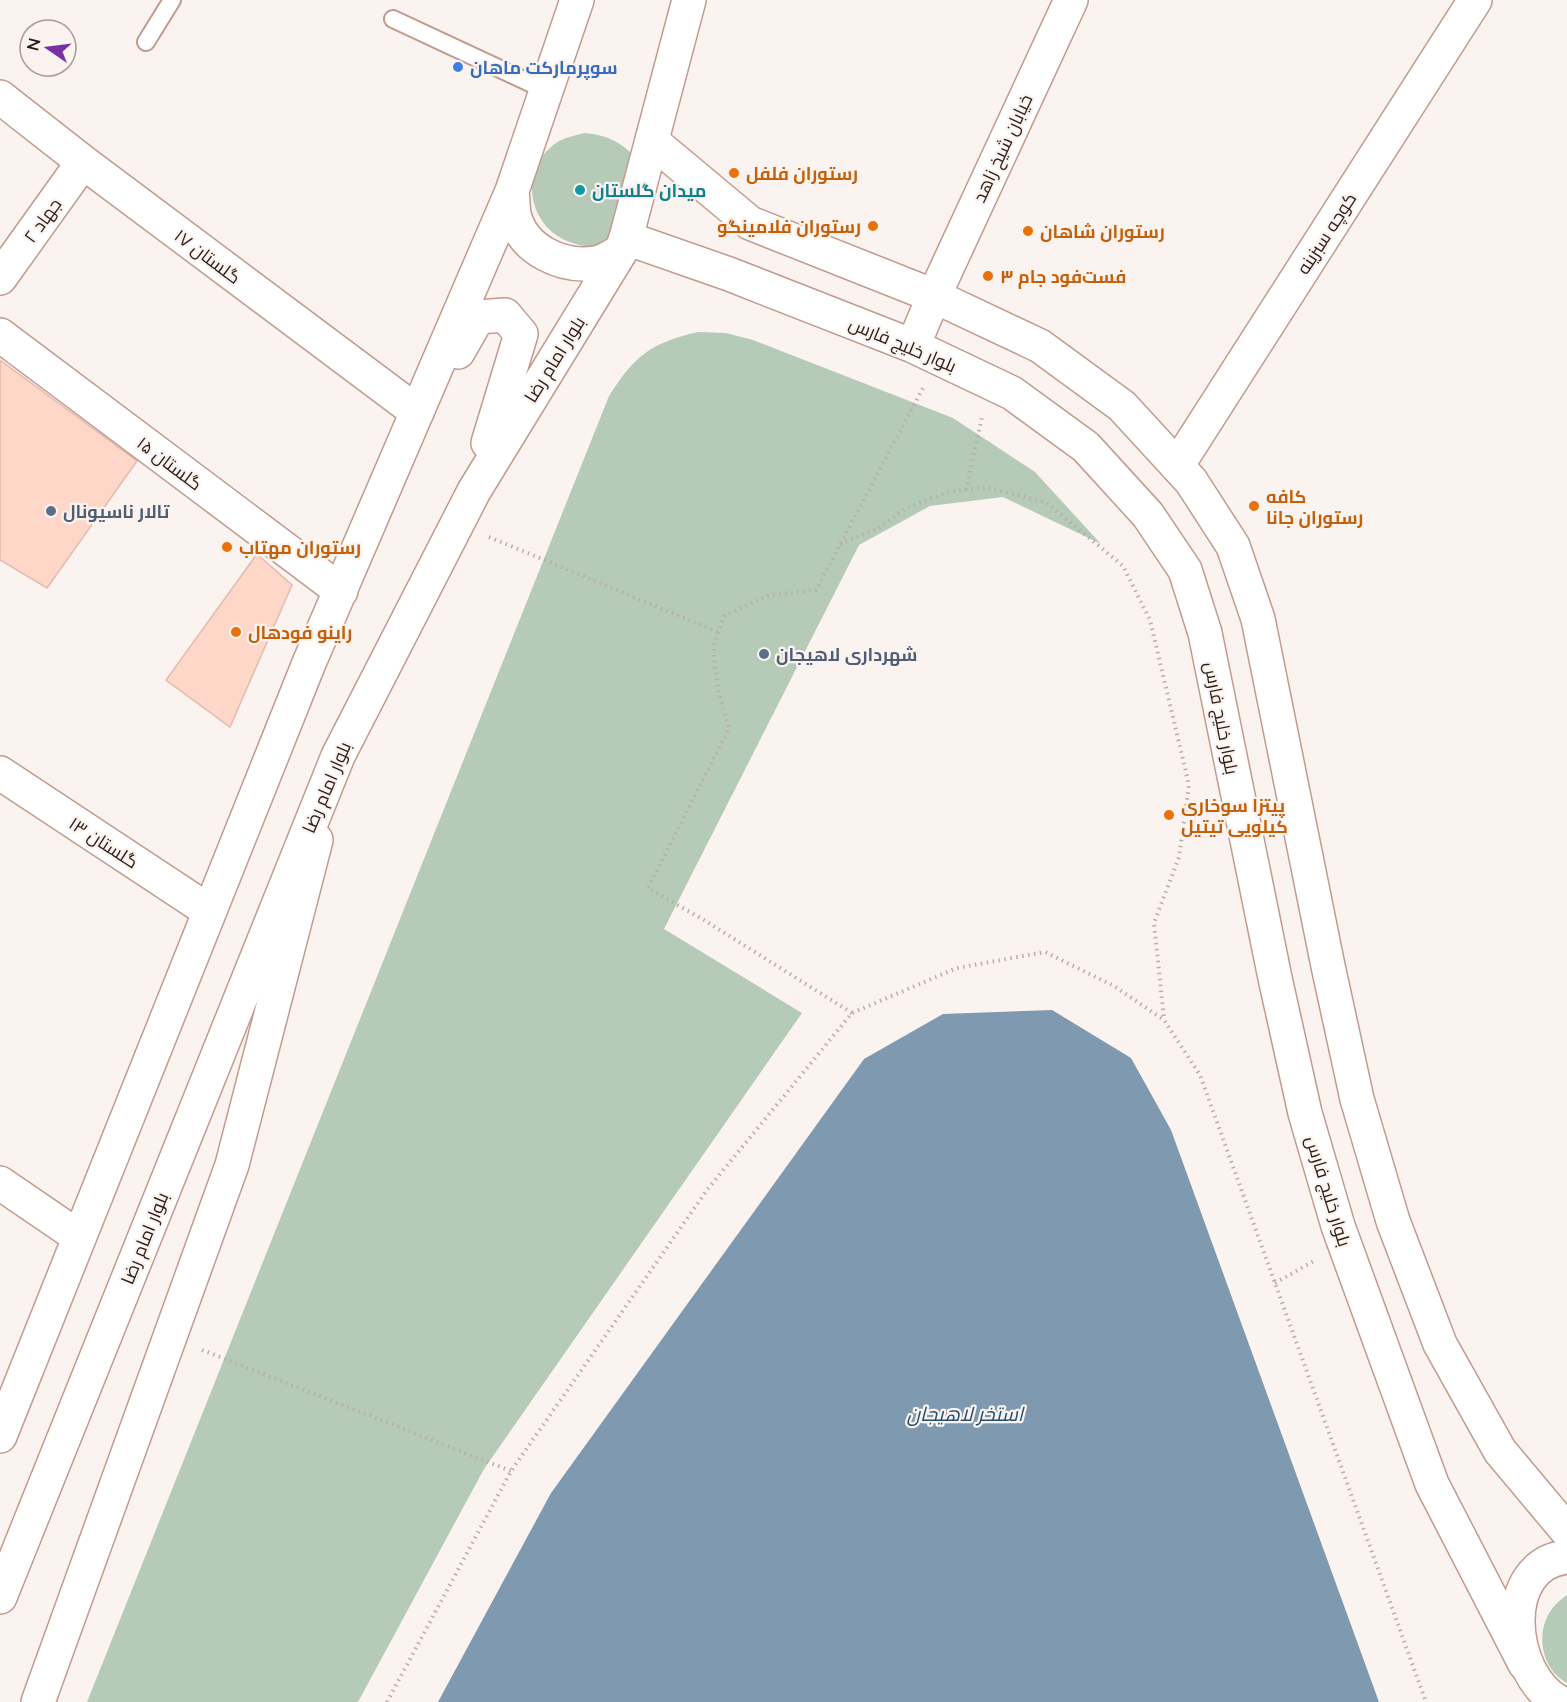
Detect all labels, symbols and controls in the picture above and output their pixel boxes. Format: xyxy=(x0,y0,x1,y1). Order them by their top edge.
north arrow xyxy=(18,18,78,78)
text: N xyxy=(22,36,44,53)
place label: سوپرمارکت ماهان xyxy=(470,56,618,80)
marker: سوپرمارکت ماهان xyxy=(451,60,465,74)
street label: خیابان شیخ زاهد xyxy=(967,90,1038,206)
place label: رستوران فلفل xyxy=(746,162,858,185)
marker: رستوران فلفل xyxy=(727,166,741,180)
place label: میدان گلستان xyxy=(592,179,707,201)
marker: میدان گلستان xyxy=(573,183,587,197)
street label: کوچه سبزینه xyxy=(1292,188,1362,279)
street label: جهاد ۲ xyxy=(18,193,66,247)
place label: رستوران فلامینگو xyxy=(717,215,861,238)
marker: رستوران فلامینگو xyxy=(866,219,880,233)
place label: رستوران‌ شاهان xyxy=(1040,220,1165,243)
street label: گلستان ۱۷ xyxy=(170,224,245,289)
marker: رستوران‌ شاهان xyxy=(1021,224,1035,238)
place label: فست‌فود جام ۳ xyxy=(1000,265,1126,289)
marker: فست‌فود جام ۳ xyxy=(981,269,995,283)
street label: بلوار امام رضا xyxy=(519,312,591,407)
street label: بلوار خلیج فارس xyxy=(845,312,960,378)
street label: گلستان ۱۵ xyxy=(133,431,207,495)
place label: کافه رستوران جانا xyxy=(1266,485,1363,529)
marker: کافه رستوران جانا xyxy=(1247,499,1261,513)
place label: تالار ناسیونال xyxy=(63,500,170,523)
marker: تالار ناسیونال xyxy=(44,504,58,518)
place label: رستوران مهتاب xyxy=(239,536,361,559)
marker: رستوران مهتاب xyxy=(220,540,234,554)
place label: راینو فودهال xyxy=(248,621,352,644)
marker: راینو فودهال xyxy=(229,625,243,639)
place label: شهرداری لاهیجان xyxy=(776,643,917,666)
marker: شهرداری لاهیجان xyxy=(757,647,771,661)
street label: بلوار خلیج فارس xyxy=(1198,660,1244,777)
street label: بلوار امام رضا xyxy=(297,738,357,837)
place label: پیتزا سوخاری کیلویی تیتیل xyxy=(1181,794,1288,838)
marker: پیتزا سوخاری کیلویی تیتیل xyxy=(1162,808,1176,822)
street label: گلستان ۱۳ xyxy=(65,812,143,873)
street label: بلوار خلیج فارس xyxy=(1300,1133,1356,1250)
street label: بلوار امام رضا xyxy=(116,1189,174,1288)
water label: استخر لاهیجان xyxy=(907,1401,1026,1426)

